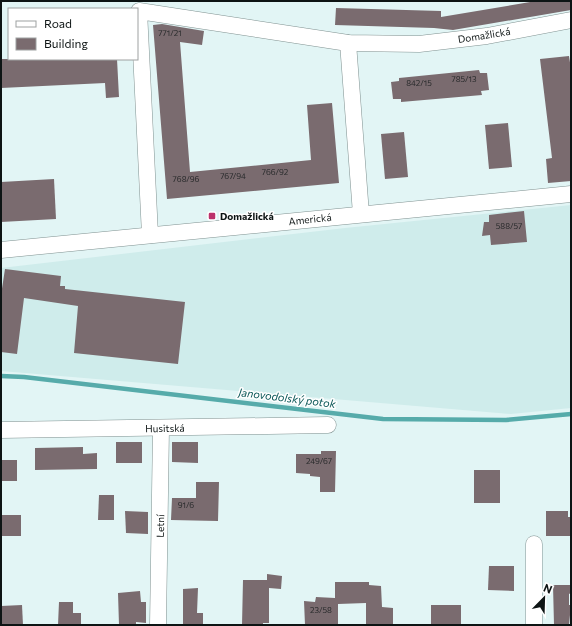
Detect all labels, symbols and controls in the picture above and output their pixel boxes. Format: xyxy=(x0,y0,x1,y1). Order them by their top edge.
legend xyxy=(8,8,138,60)
text: Road xyxy=(44,16,72,30)
street label: Domažlická xyxy=(457,25,511,45)
house number: 771/21 xyxy=(158,28,182,38)
text: Building xyxy=(44,36,88,50)
house number: 785/13 xyxy=(451,74,477,84)
house number: 842/15 xyxy=(406,78,432,88)
house number: 766/92 xyxy=(262,167,289,177)
house number: 767/94 xyxy=(220,171,246,181)
house number: 768/96 xyxy=(173,174,200,184)
place label: Domažlická xyxy=(220,210,274,222)
marker: Domažlická xyxy=(207,211,217,221)
street label: Americká xyxy=(288,211,332,227)
house number: 588/57 xyxy=(496,221,522,231)
water label: Janovodolský potok xyxy=(237,385,337,411)
street label: Husitská xyxy=(145,422,185,434)
house number: 249/67 xyxy=(306,456,332,466)
house number: 91/6 xyxy=(178,500,194,510)
street label: Letní xyxy=(154,514,166,538)
north arrow xyxy=(524,578,564,618)
text: N xyxy=(542,581,554,596)
house number: 23/58 xyxy=(310,605,332,615)

